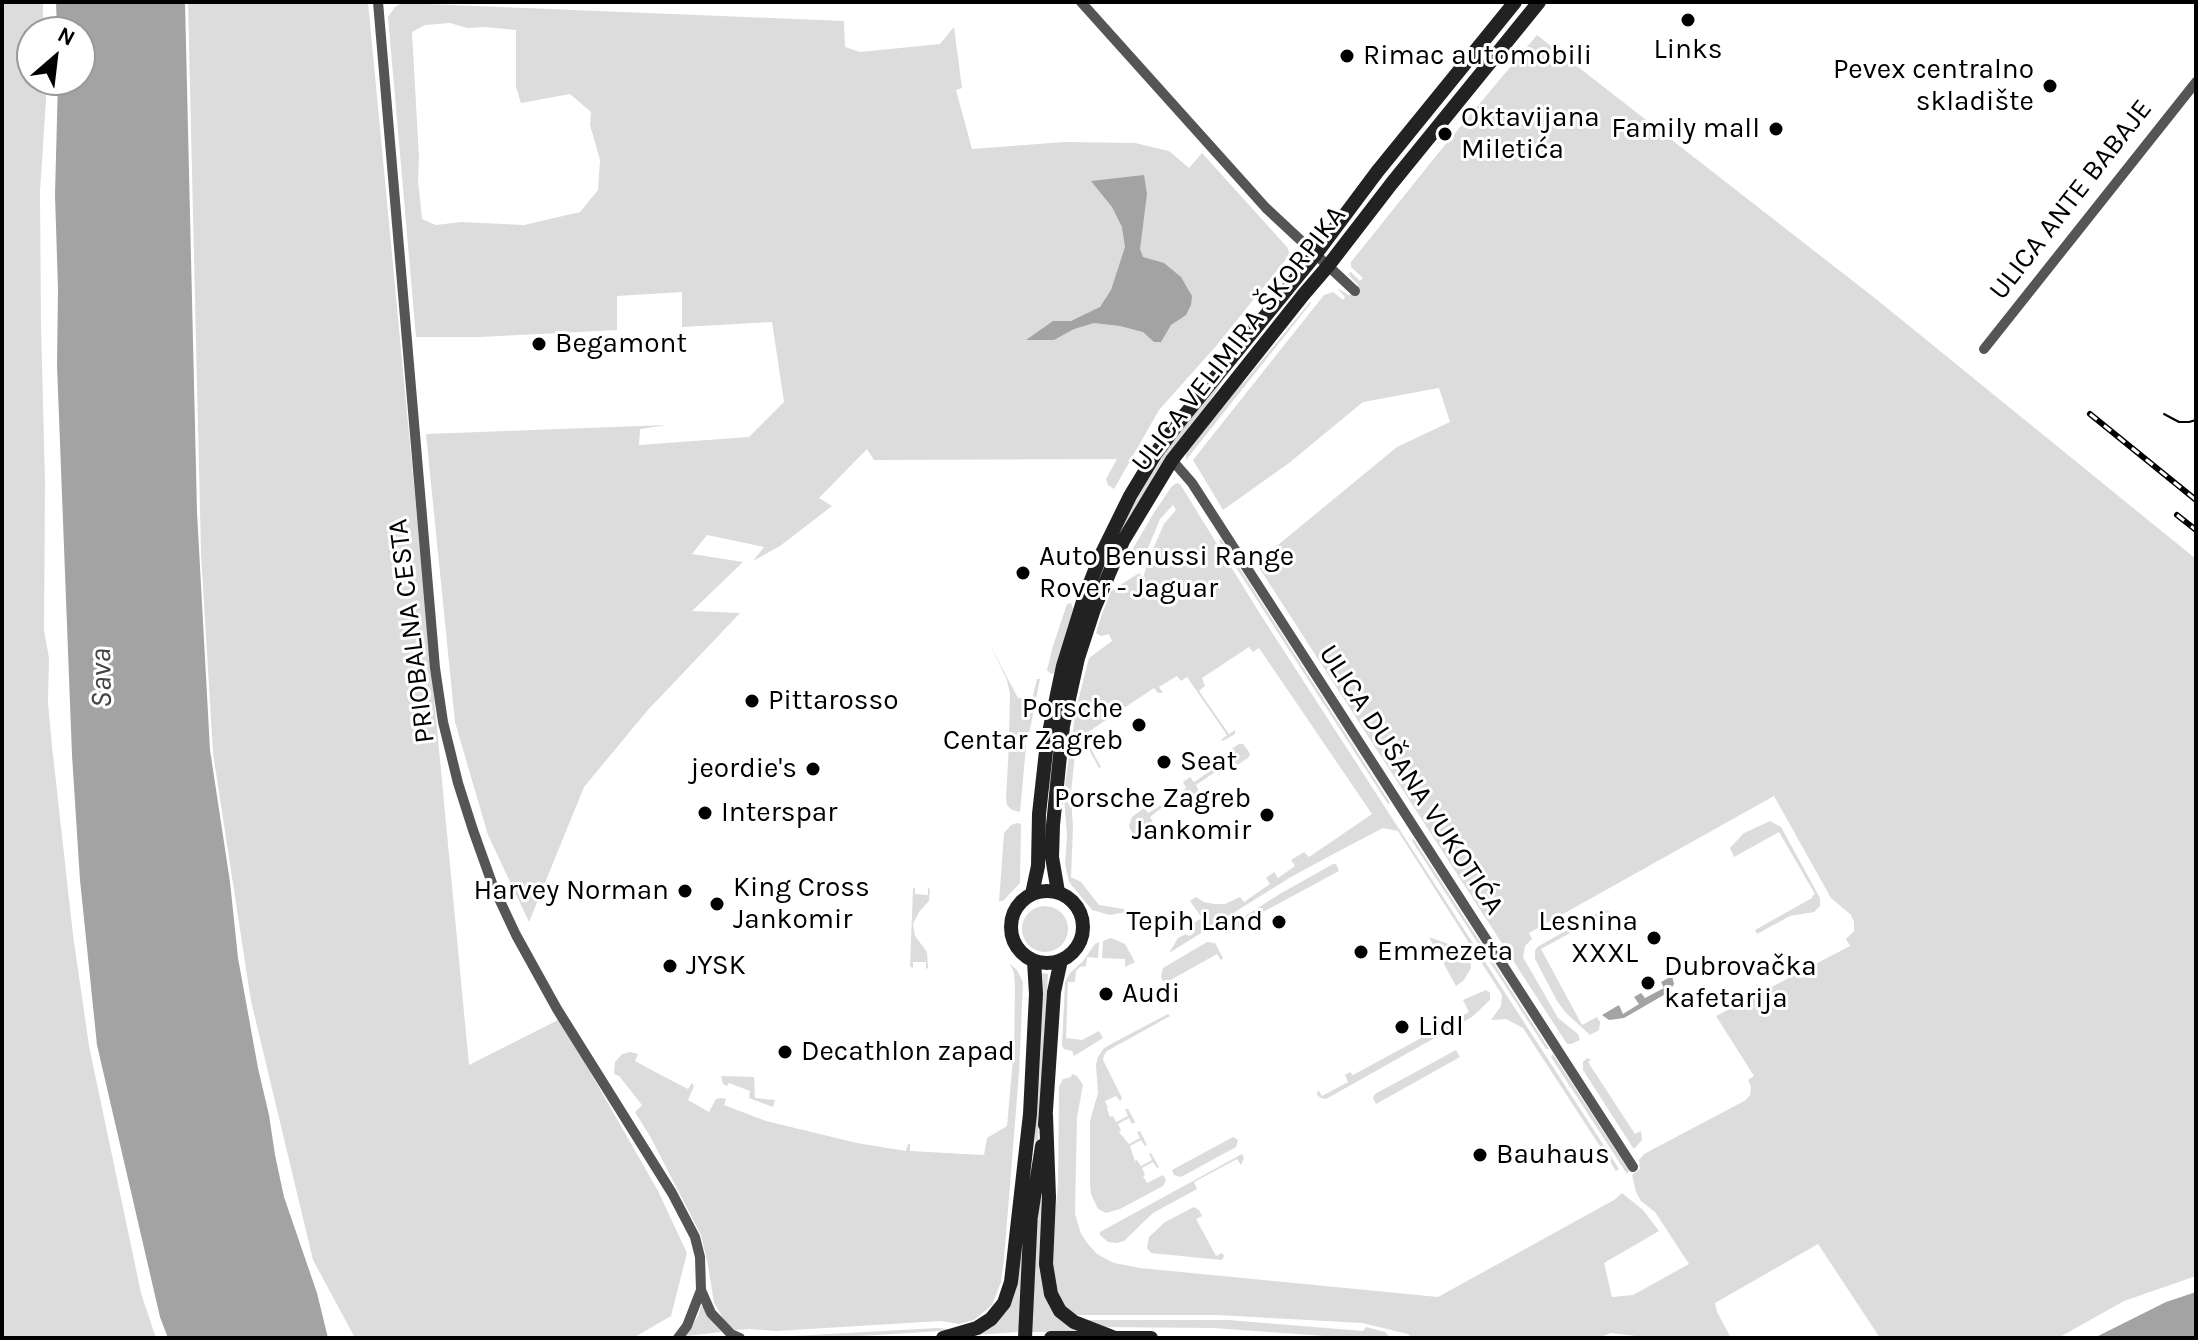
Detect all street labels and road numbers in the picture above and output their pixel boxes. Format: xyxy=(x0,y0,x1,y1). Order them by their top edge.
street label: ULICA ANTE BABAJE xyxy=(1982,93,2160,307)
street label: ULICA VELIMIRA ŠKORPIKA xyxy=(1125,199,1353,479)
street label: PRIOBALNA CESTA xyxy=(382,517,442,745)
street label: ULICA DUŠANA VUKOTIĆA xyxy=(1311,639,1511,921)

